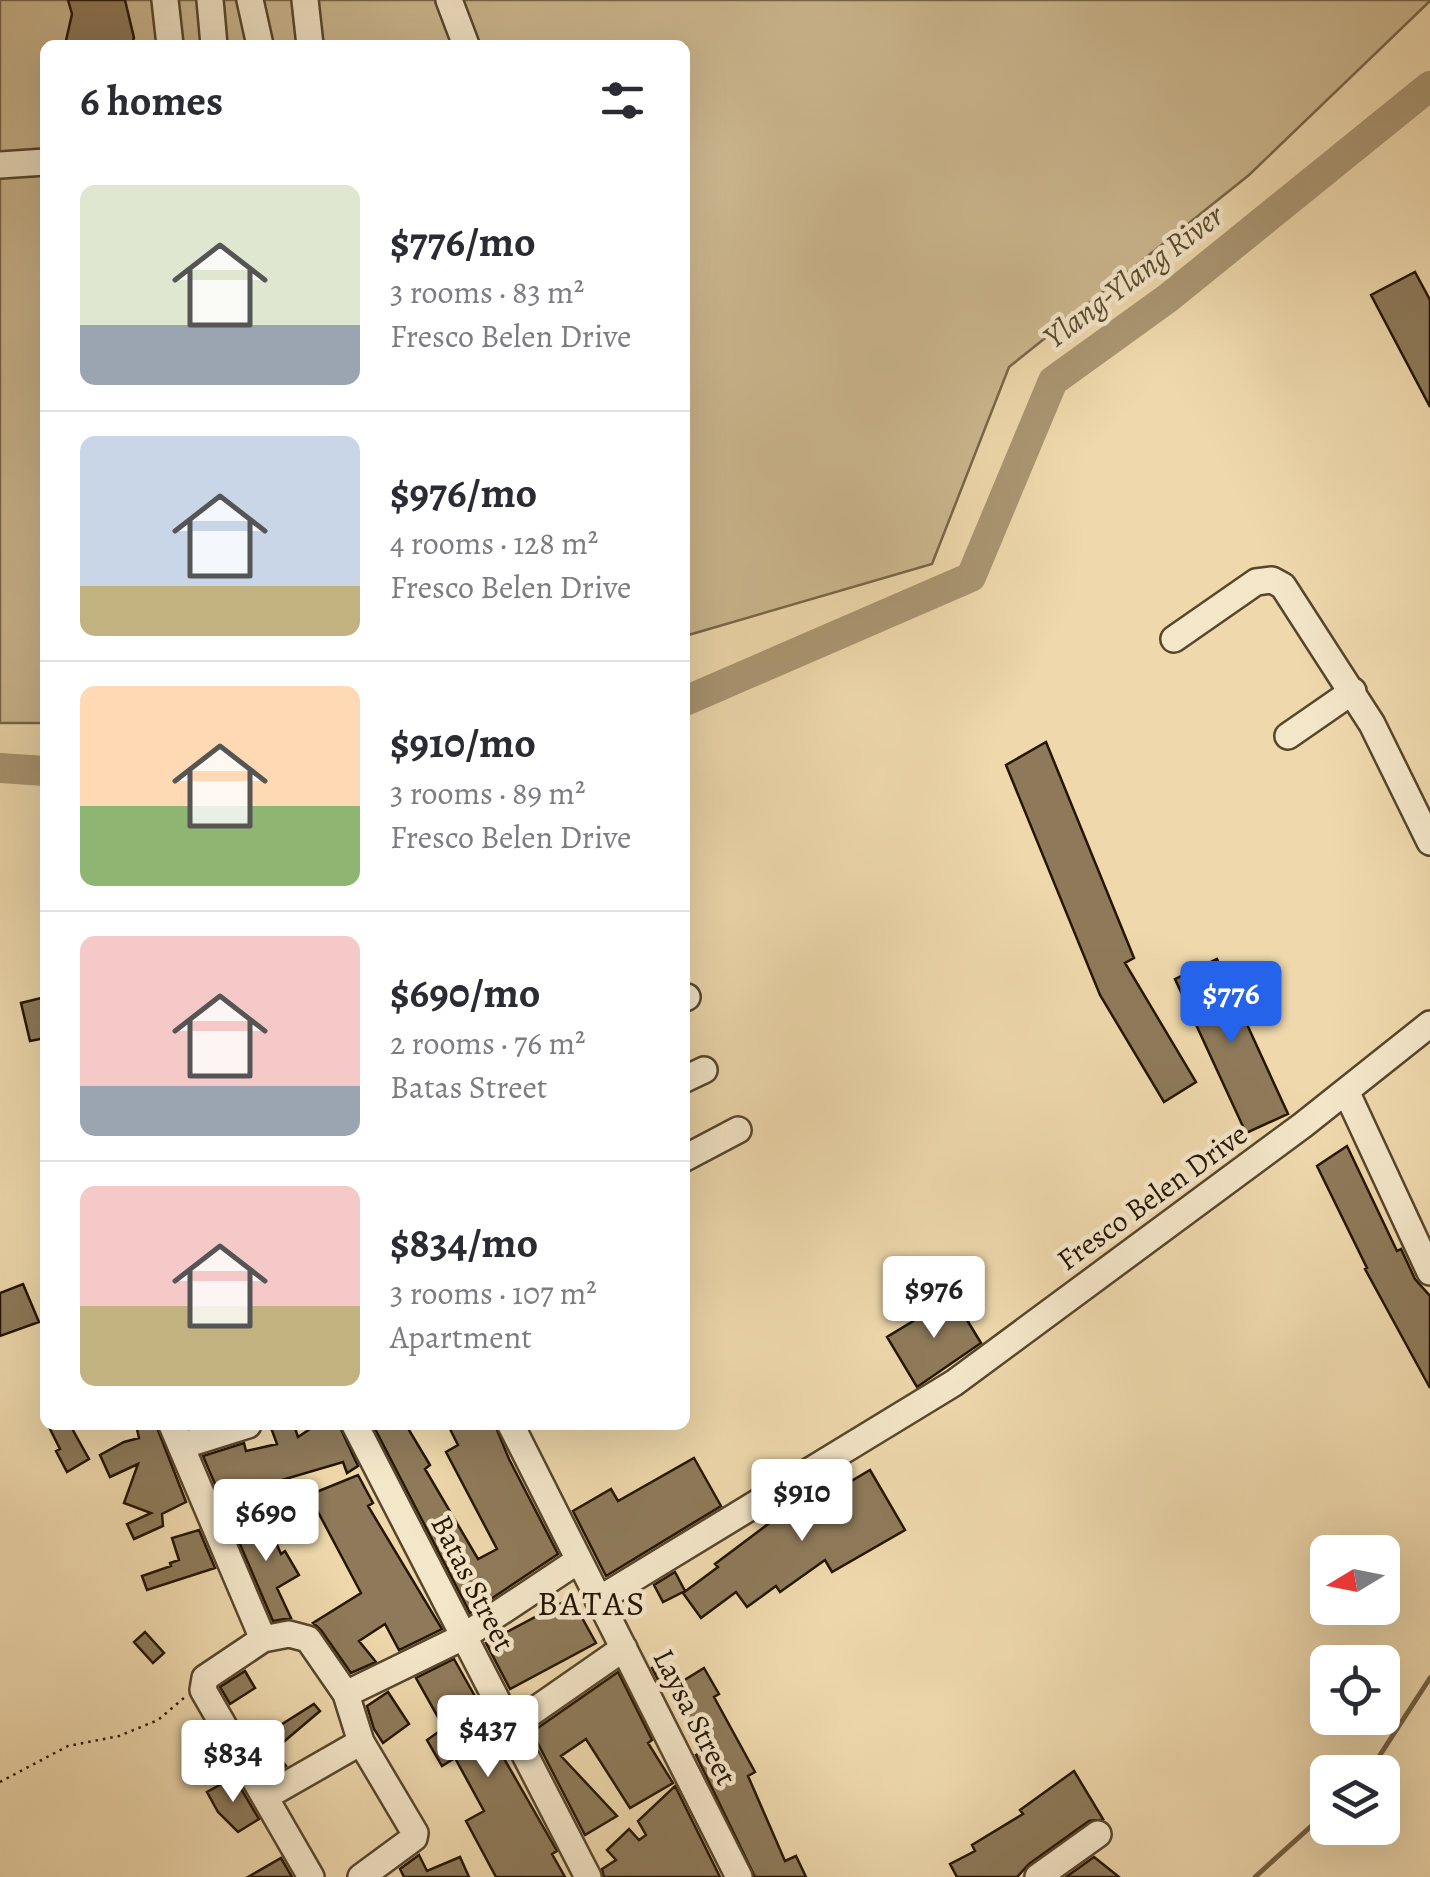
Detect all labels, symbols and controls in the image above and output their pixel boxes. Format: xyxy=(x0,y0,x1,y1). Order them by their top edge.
text: 6 homes xyxy=(80,72,223,129)
icon: filters xyxy=(595,73,650,128)
water label: Ylang-Ylang River xyxy=(1034,193,1233,358)
text: $776/mo xyxy=(390,213,536,270)
icon: home xyxy=(160,225,280,345)
text: 3 rooms · 83 m² xyxy=(390,270,584,314)
text: Fresco Belen Drive xyxy=(390,314,631,358)
text: $976/mo xyxy=(390,464,537,521)
icon: home xyxy=(160,476,280,596)
text: 4 rooms · 128 m² xyxy=(390,521,598,565)
text: Fresco Belen Drive xyxy=(390,565,631,609)
text: $910/mo xyxy=(390,714,536,771)
icon: home xyxy=(160,726,280,846)
text: 3 rooms · 89 m² xyxy=(390,771,586,815)
text: Fresco Belen Drive xyxy=(390,815,631,859)
pin: $776 xyxy=(1172,961,1290,1046)
text: $690/mo xyxy=(390,964,540,1021)
text: $776 xyxy=(1202,971,1260,1015)
icon: home xyxy=(160,976,280,1096)
text: 2 rooms · 76 m² xyxy=(390,1021,586,1065)
text: Batas Street xyxy=(390,1065,547,1109)
street label: Fresco Belen Drive xyxy=(1049,1114,1255,1280)
text: $834/mo xyxy=(390,1214,538,1271)
icon: home xyxy=(160,1226,280,1346)
pin: $976 xyxy=(875,1256,993,1341)
text: $976 xyxy=(905,1266,963,1310)
text: 3 rooms · 107 m² xyxy=(390,1271,597,1315)
text: Apartment xyxy=(390,1315,532,1359)
pin: $910 xyxy=(743,1459,861,1544)
text: $910 xyxy=(773,1469,831,1513)
pin: $690 xyxy=(207,1479,325,1564)
text: $690 xyxy=(236,1489,296,1533)
street label: Batas Street xyxy=(422,1508,524,1658)
north arrow xyxy=(1310,1535,1400,1625)
map controls xyxy=(1310,1535,1400,1845)
district label: BATAS xyxy=(537,1579,647,1627)
street label: Laysa Street xyxy=(644,1642,746,1792)
button: locate xyxy=(1310,1645,1400,1735)
pin: $437 xyxy=(429,1695,547,1780)
text: $437 xyxy=(459,1705,517,1749)
pin: $834 xyxy=(174,1720,292,1805)
text: $834 xyxy=(203,1730,263,1774)
button: layers xyxy=(1310,1755,1400,1845)

